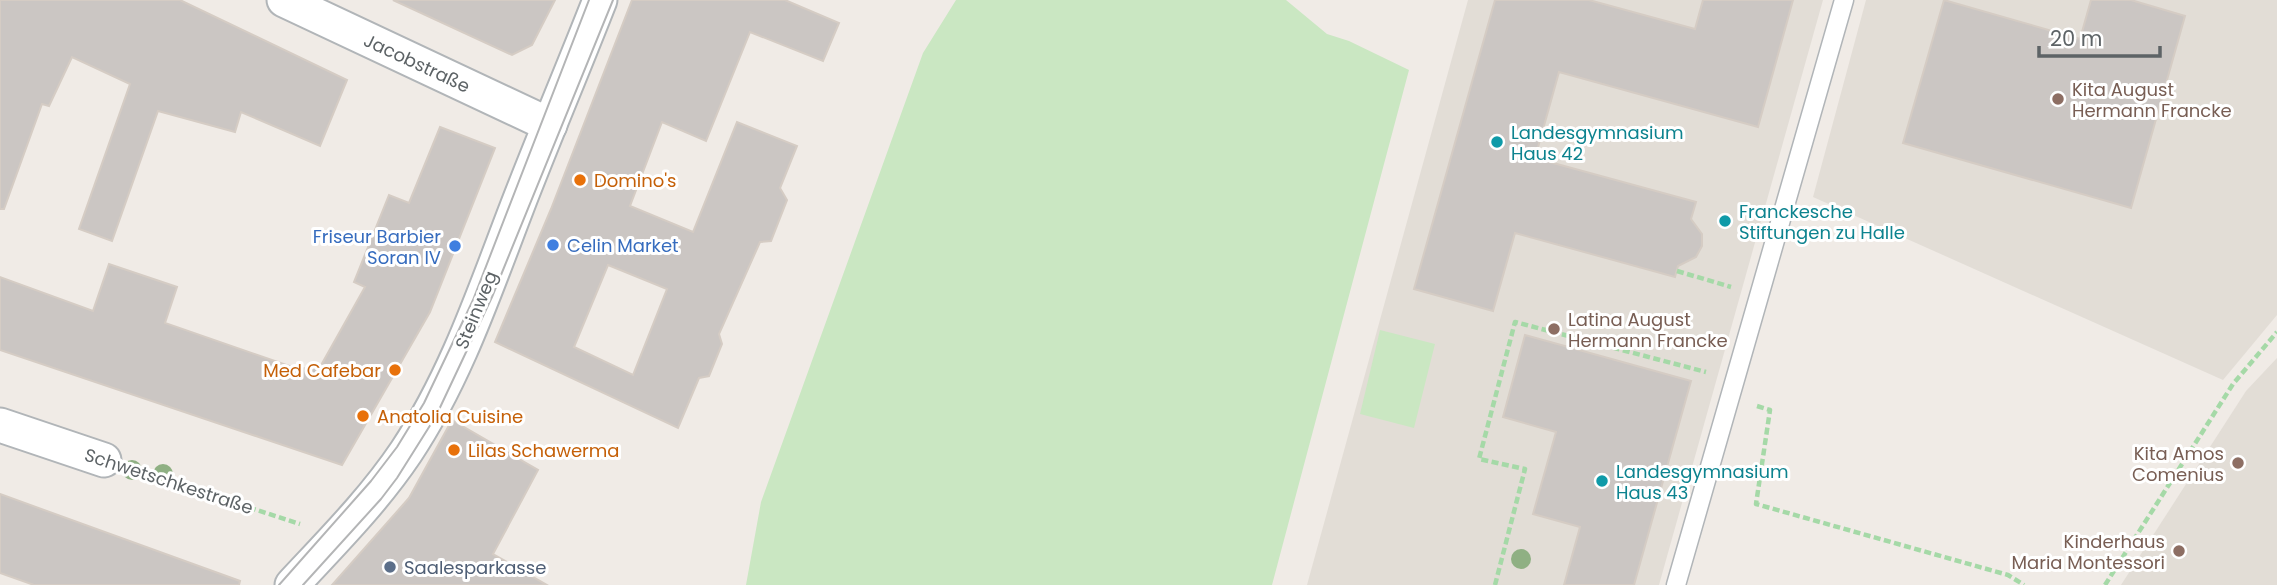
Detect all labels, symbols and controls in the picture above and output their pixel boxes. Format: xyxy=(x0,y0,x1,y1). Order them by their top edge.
scale bar xyxy=(2039,14,2160,58)
text: 20 m xyxy=(2050,24,2103,53)
street label: Jacobstraße xyxy=(360,27,474,99)
place label: Kita August Hermann Francke xyxy=(2072,77,2232,123)
marker: Kita August Hermann Francke xyxy=(2050,91,2066,107)
place label: Landesgymnasium Haus 42 xyxy=(1511,120,1684,166)
marker: Landesgymnasium Haus 42 xyxy=(1489,134,1505,150)
place label: Domino's xyxy=(594,168,677,193)
marker: Domino's xyxy=(572,172,588,188)
place label: Franckesche Stiftungen zu Halle xyxy=(1739,199,1905,245)
marker: Franckesche Stiftungen zu Halle xyxy=(1717,213,1733,229)
place label: Friseur Barbier Soran IV xyxy=(313,224,441,270)
place label: Celin Market xyxy=(567,233,679,258)
marker: Celin Market xyxy=(545,237,561,253)
marker: Friseur Barbier Soran IV xyxy=(447,238,463,254)
street label: Steinweg xyxy=(449,267,503,353)
place label: Latina August Hermann Francke xyxy=(1568,307,1728,353)
marker: Latina August Hermann Francke xyxy=(1546,321,1562,337)
place label: Med Cafebar xyxy=(263,358,381,383)
marker: Med Cafebar xyxy=(387,362,403,378)
place label: Anatolia Cuisine xyxy=(377,404,523,429)
marker: Anatolia Cuisine xyxy=(355,408,371,424)
place label: Lilas Schawerma xyxy=(468,438,620,463)
place label: Kita Amos Comenius xyxy=(2132,441,2224,487)
street label: Schwetschkestraße xyxy=(81,442,257,520)
marker: Lilas Schawerma xyxy=(446,442,462,458)
marker: Kita Amos Comenius xyxy=(2230,455,2246,471)
place label: Landesgymnasium Haus 43 xyxy=(1616,459,1789,505)
marker: Landesgymnasium Haus 43 xyxy=(1594,473,1610,489)
place label: Kinderhaus Maria Montessori xyxy=(2012,529,2165,575)
marker: Kinderhaus Maria Montessori xyxy=(2171,543,2187,559)
place label: Saalesparkasse xyxy=(404,555,546,580)
marker: Saalesparkasse xyxy=(382,559,398,575)

